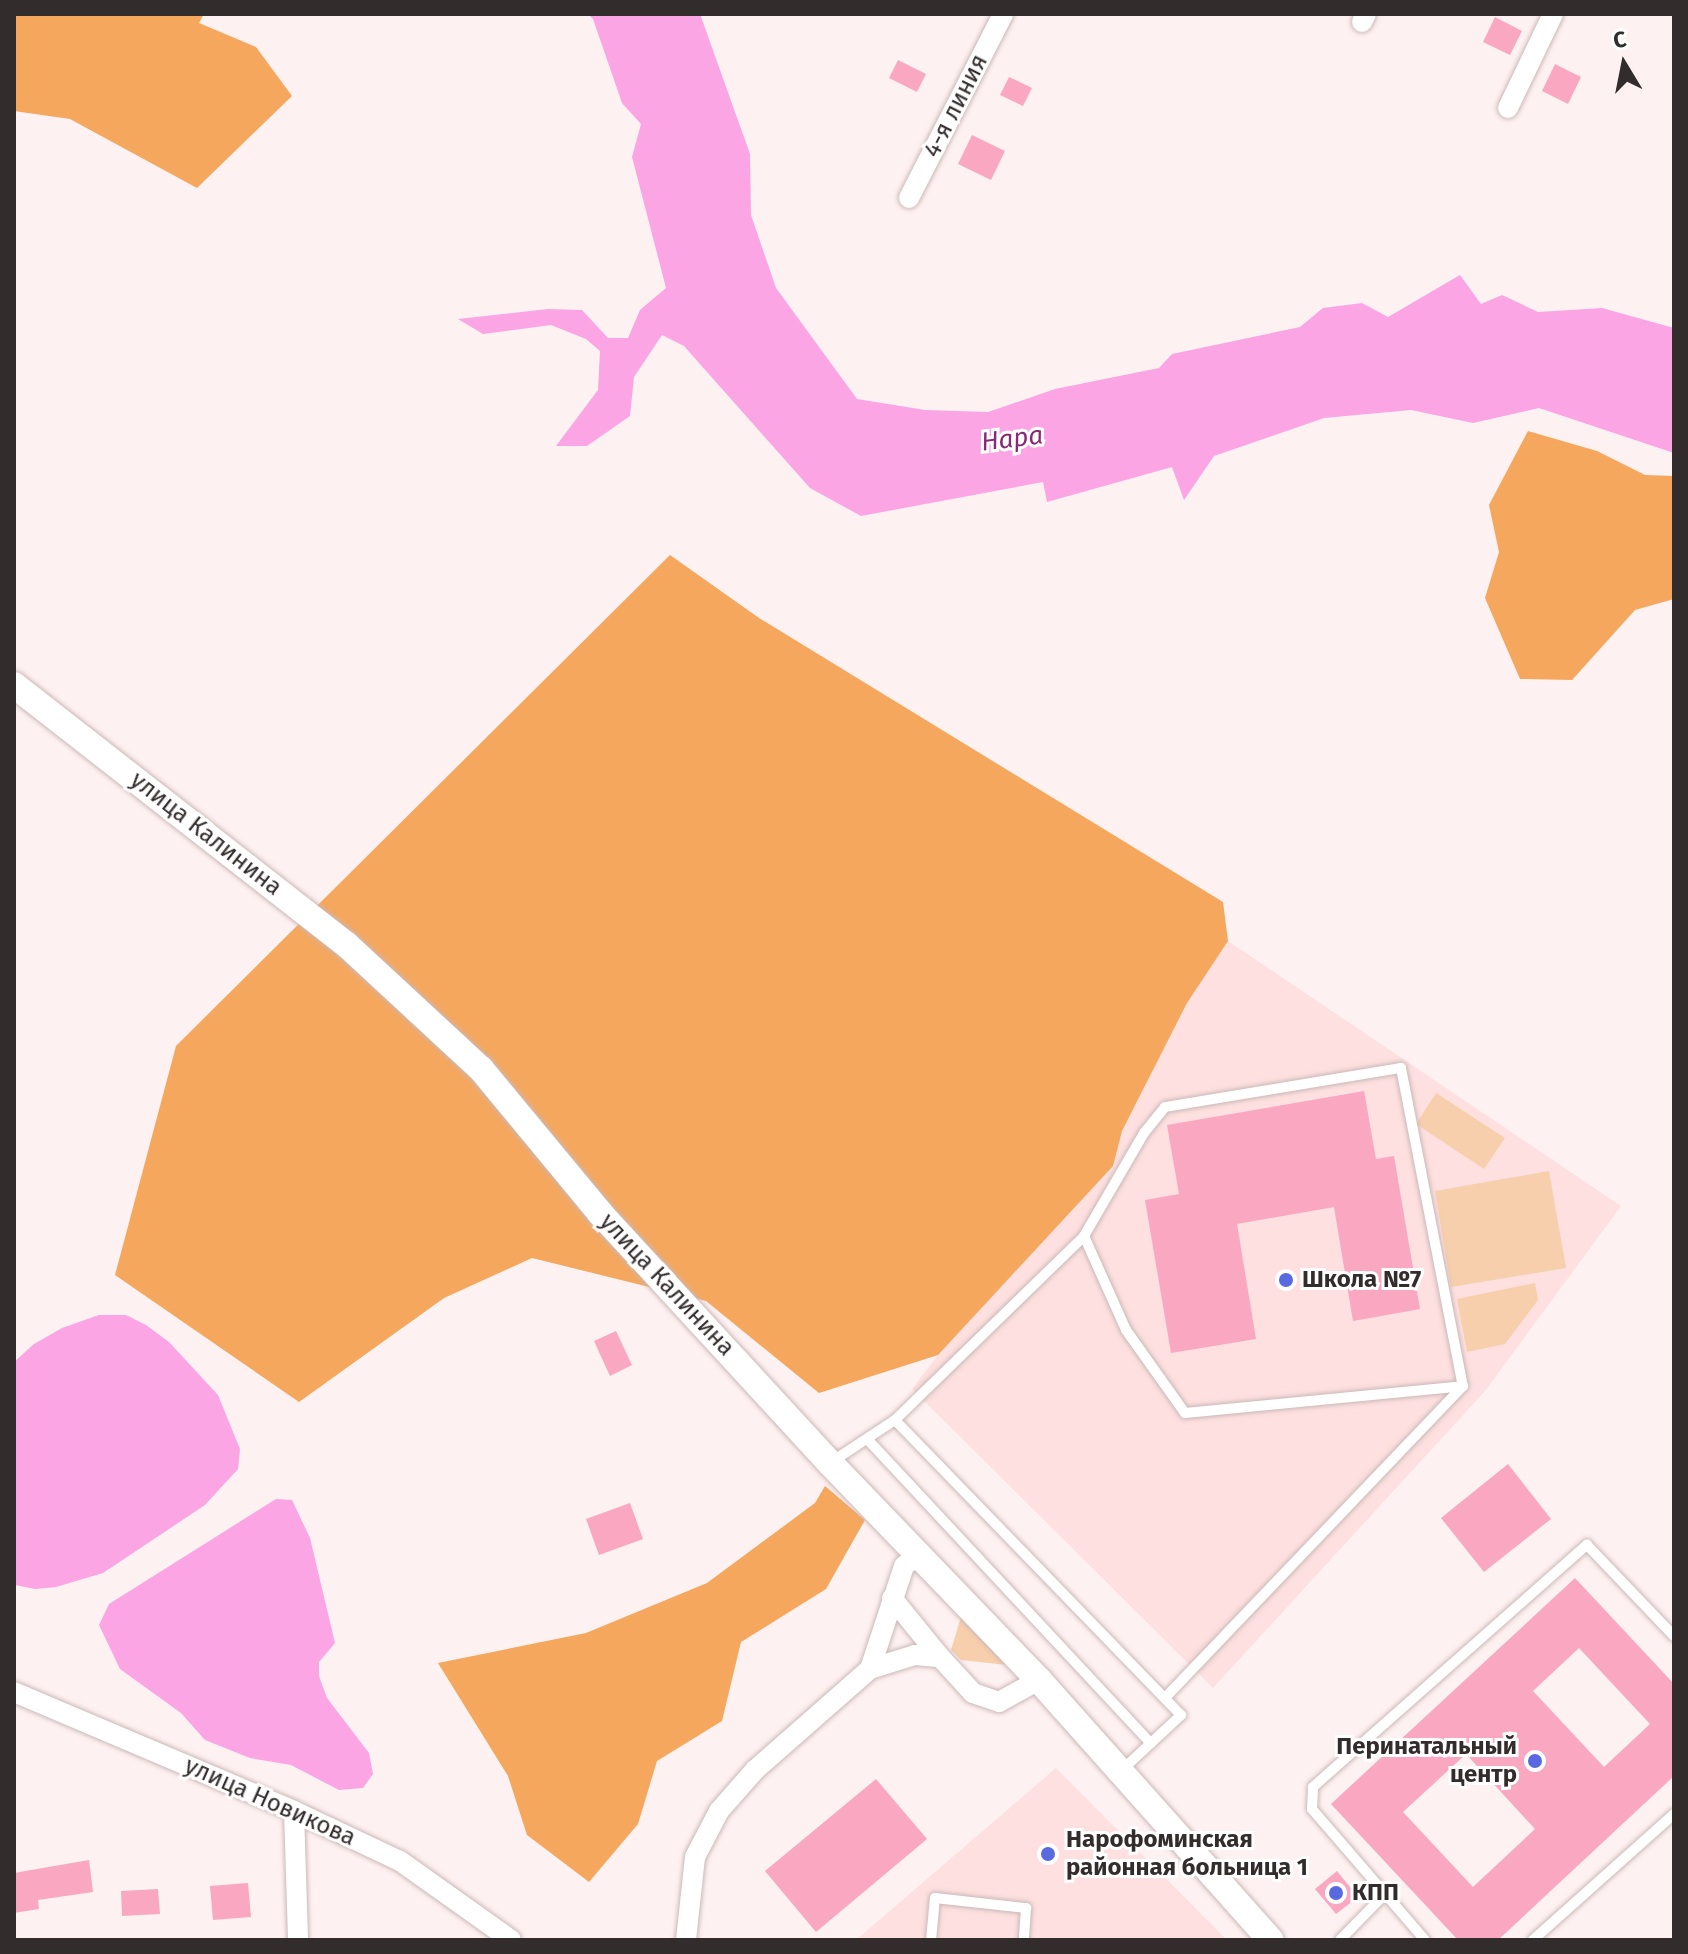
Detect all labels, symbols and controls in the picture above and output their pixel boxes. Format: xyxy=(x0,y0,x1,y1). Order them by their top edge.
north arrow xyxy=(1584,24,1664,104)
text: С xyxy=(1611,25,1628,54)
street label: 4-я линия xyxy=(918,50,994,162)
water label: Нара xyxy=(979,420,1045,458)
street label: улица Калинина xyxy=(124,766,288,902)
street label: улица Калинина xyxy=(594,1208,740,1362)
place label: Школа №7 xyxy=(1302,1266,1421,1294)
marker: Школа №7 xyxy=(1277,1271,1295,1289)
place label: Перинатальный центр xyxy=(1336,1733,1517,1789)
marker: Перинатальный центр xyxy=(1524,1750,1546,1772)
street label: улица Новикова xyxy=(180,1751,360,1853)
place label: Нарофоминская районная больница 1 xyxy=(1066,1826,1308,1882)
marker: Нарофоминская районная больница 1 xyxy=(1037,1843,1059,1865)
place label: КПП xyxy=(1352,1879,1399,1907)
marker: КПП xyxy=(1327,1884,1345,1902)

